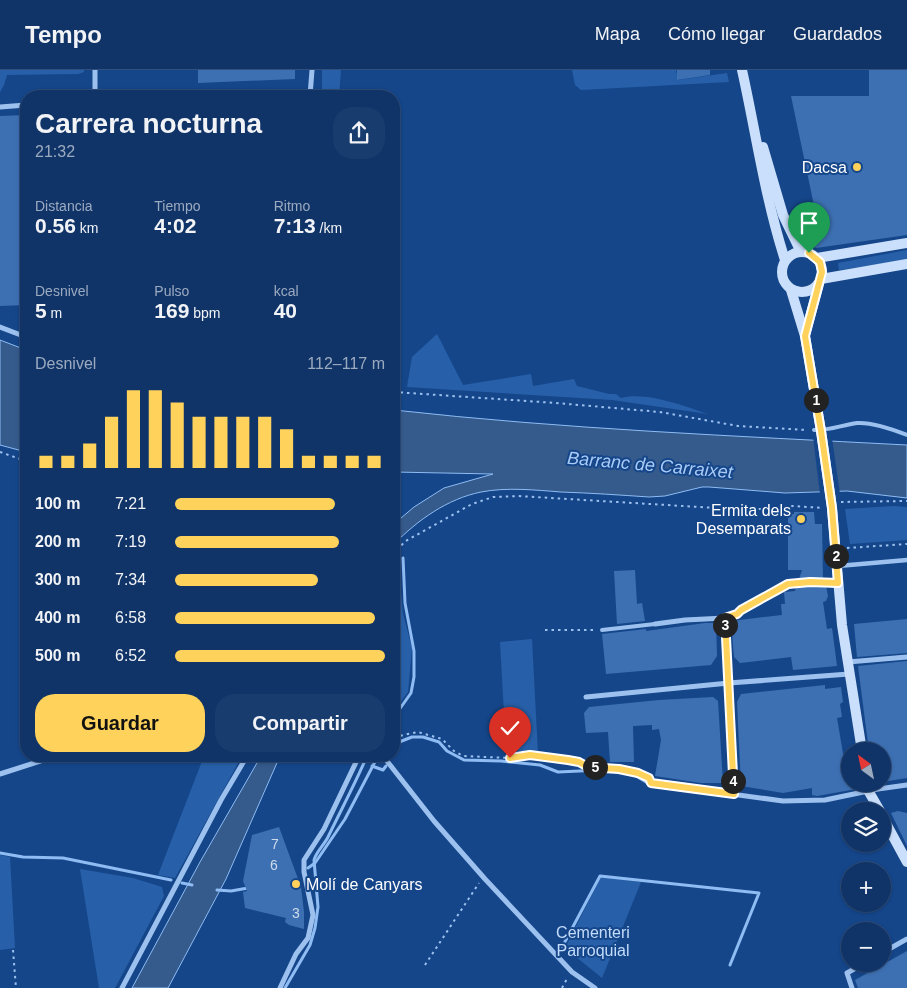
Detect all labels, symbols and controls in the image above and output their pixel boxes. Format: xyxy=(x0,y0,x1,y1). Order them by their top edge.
text: Tempo xyxy=(25,21,102,48)
text: Mapa xyxy=(595,24,640,44)
text: Cómo llegar xyxy=(668,24,765,44)
text: Guardados xyxy=(793,24,882,44)
button: share xyxy=(333,107,385,159)
text: Carrera nocturna xyxy=(35,108,262,139)
text: 21:32 xyxy=(35,143,75,160)
place label: Dacsa xyxy=(802,159,847,176)
marker: Dacsa xyxy=(851,161,863,173)
text: Distancia xyxy=(35,198,93,214)
text: Tiempo xyxy=(154,198,201,214)
text: Ritmo xyxy=(274,198,310,214)
pin xyxy=(788,202,830,253)
icon: arrive xyxy=(795,209,823,237)
text: 0.56 xyxy=(35,214,76,237)
text: 4:02 xyxy=(154,214,196,237)
text: 7:13 xyxy=(274,214,316,237)
text: km xyxy=(76,220,98,236)
text: /km xyxy=(316,220,342,236)
text: Desnivel xyxy=(35,283,89,299)
text: Pulso xyxy=(154,283,189,299)
text: kcal xyxy=(274,283,299,299)
text: 5 xyxy=(35,299,47,322)
text: 169 xyxy=(154,299,189,322)
text: 40 xyxy=(274,299,297,322)
text: m xyxy=(47,305,62,321)
text: bpm xyxy=(189,305,221,321)
text: Desnivel xyxy=(35,355,96,372)
text: 112–117 m xyxy=(307,355,385,372)
pin: 1 xyxy=(804,388,828,412)
text: 1 xyxy=(813,392,820,408)
water label: Barranc de Carraixet xyxy=(566,448,735,482)
text: 100 m xyxy=(35,495,80,512)
text: 7:21 xyxy=(115,495,146,512)
place label: Ermita dels Desemparats xyxy=(696,502,791,537)
marker: Ermita dels Desemparats xyxy=(795,513,807,525)
text: 200 m xyxy=(35,533,80,550)
text: 7:19 xyxy=(115,533,146,550)
pin: 2 xyxy=(824,544,848,568)
text: 2 xyxy=(833,548,840,564)
text: 300 m xyxy=(35,571,80,588)
text: 7:34 xyxy=(115,571,146,588)
text: 400 m xyxy=(35,609,80,626)
text: 6:58 xyxy=(115,609,146,626)
pin: 3 xyxy=(712,612,738,638)
text: 3 xyxy=(722,617,729,633)
text: 500 m xyxy=(35,647,80,664)
text: 6:52 xyxy=(115,647,146,664)
button: Guardar xyxy=(35,694,205,752)
button: Compartir xyxy=(215,694,385,752)
pin xyxy=(489,707,531,758)
icon: check xyxy=(496,714,524,742)
north arrow xyxy=(841,742,891,792)
map controls xyxy=(841,742,891,972)
pin: 5 xyxy=(582,754,608,780)
text: 5 xyxy=(592,759,599,775)
pin: 4 xyxy=(720,768,746,794)
text: 4 xyxy=(730,773,737,789)
button: layers xyxy=(841,802,891,852)
house number: 7 xyxy=(271,836,279,852)
house number: 6 xyxy=(270,857,278,873)
button: + xyxy=(841,862,891,912)
place label: Molí de Canyars xyxy=(306,876,423,893)
marker: Molí de Canyars xyxy=(290,878,302,890)
house number: 3 xyxy=(292,905,300,921)
button: − xyxy=(841,922,891,972)
park label: Cementeri Parroquial xyxy=(556,924,630,959)

